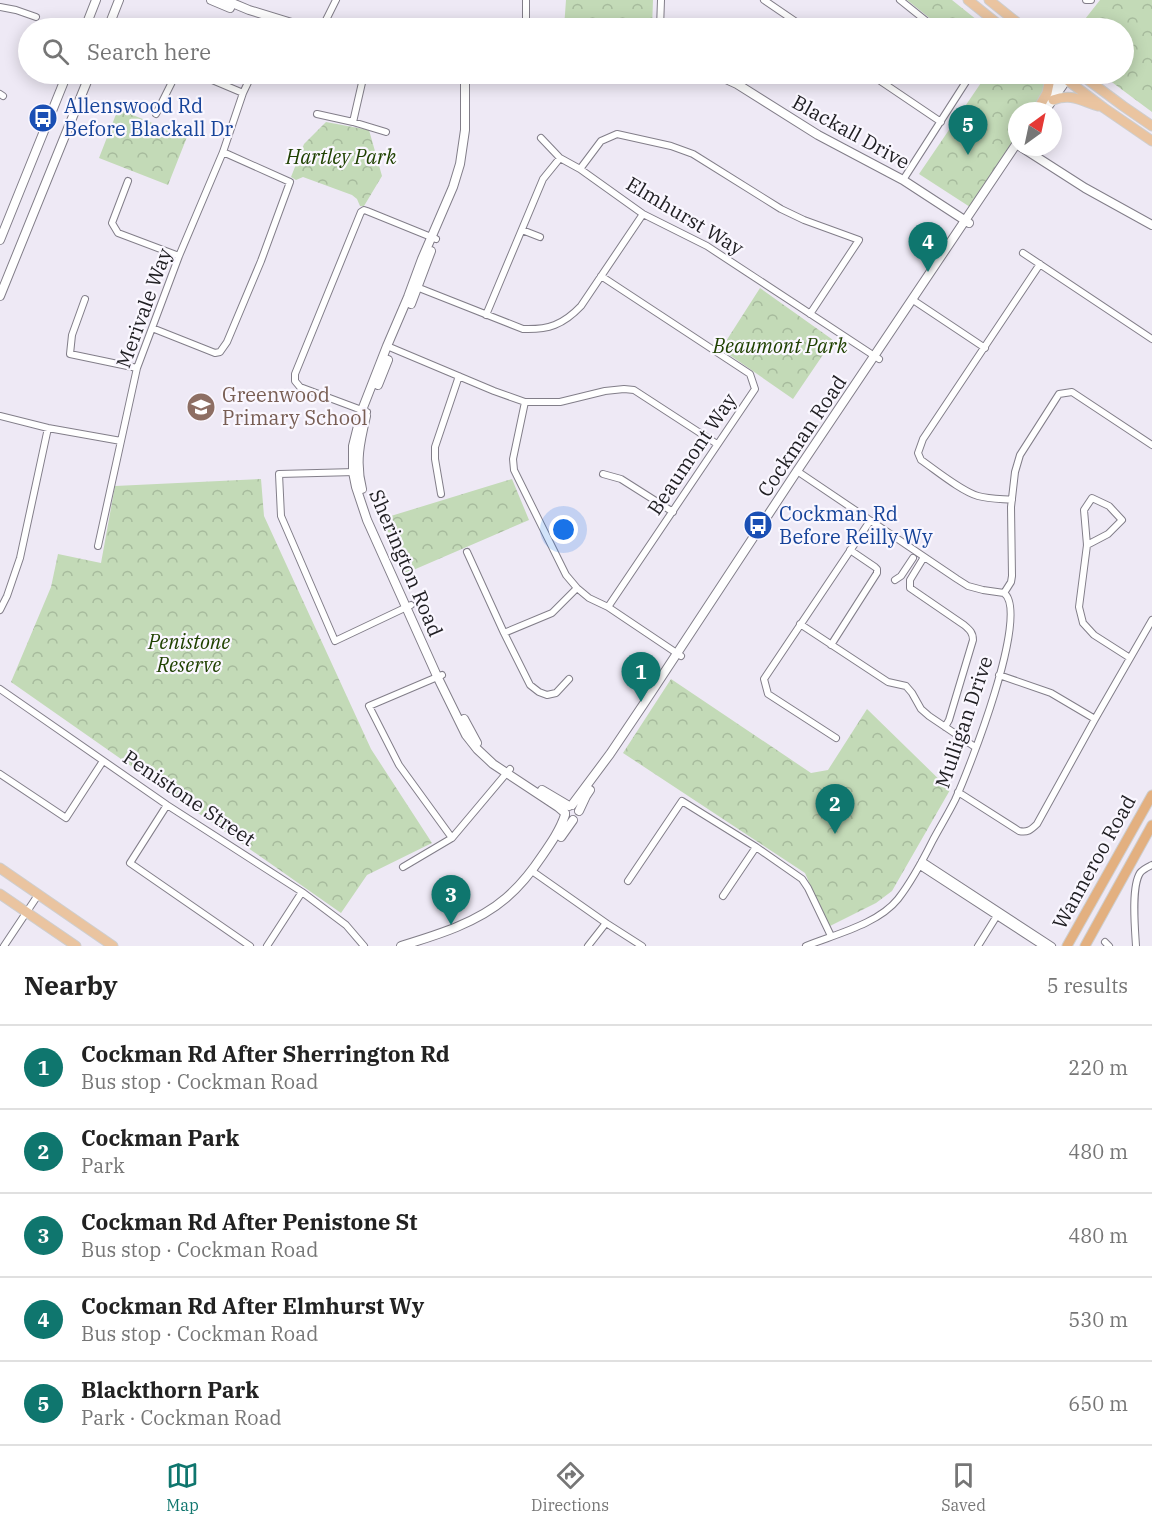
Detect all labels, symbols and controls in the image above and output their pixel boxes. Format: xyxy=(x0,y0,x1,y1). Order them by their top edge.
search box xyxy=(18,18,1134,84)
icon: search xyxy=(39,35,72,68)
text: Search here xyxy=(87,37,211,66)
street label: Blackall Drive xyxy=(788,88,915,175)
place label: Allenswood Rd Before Blackall Dr xyxy=(64,92,233,142)
bus stop icon: Allenswood Rd Before Blackall Dr xyxy=(27,102,59,134)
north arrow xyxy=(1008,102,1062,156)
pin: 5 xyxy=(948,106,988,155)
park label: Hartley Park xyxy=(285,143,397,170)
street label: Elmhurst Way xyxy=(622,170,749,261)
pin: 4 xyxy=(908,222,948,272)
street label: Merivale Way xyxy=(109,244,178,371)
park label: Beaumont Park xyxy=(712,332,848,359)
street label: Cockman Road xyxy=(751,370,852,502)
place label: Greenwood Primary School xyxy=(222,381,368,431)
street label: Beaumont Way xyxy=(641,387,743,520)
school or university icon: Greenwood Primary School xyxy=(185,391,217,423)
street label: Sherington Road xyxy=(363,485,450,640)
place label: Cockman Rd Before Reilly Wy xyxy=(779,500,933,550)
bus stop icon: Cockman Rd Before Reilly Wy xyxy=(742,509,774,541)
your location xyxy=(549,515,578,544)
park label: Penistone Reserve xyxy=(147,628,230,678)
pin: 1 xyxy=(622,652,660,702)
street label: Mulligan Drive xyxy=(928,652,999,791)
street label: Penistone Street xyxy=(118,743,261,852)
pin: 2 xyxy=(816,784,854,834)
street label: Wanneroo Road xyxy=(1046,790,1142,934)
pin: 3 xyxy=(432,876,470,925)
text: Nearby xyxy=(24,968,118,1002)
text: 5 results xyxy=(1047,972,1128,999)
text: Cockman Rd After Sherrington Rd xyxy=(81,1039,450,1068)
text: 1 xyxy=(38,1054,50,1081)
text: 220 m xyxy=(1068,1054,1128,1081)
text: Bus stop · Cockman Road xyxy=(81,1068,318,1095)
text: Cockman Park xyxy=(81,1123,239,1152)
text: 2 xyxy=(38,1138,50,1165)
text: 480 m xyxy=(1068,1138,1128,1165)
text: Park xyxy=(81,1152,125,1179)
text: Cockman Rd After Penistone St xyxy=(81,1207,418,1236)
text: 3 xyxy=(38,1222,50,1249)
text: 480 m xyxy=(1068,1222,1128,1249)
text: Bus stop · Cockman Road xyxy=(81,1236,318,1263)
text: Cockman Rd After Elmhurst Wy xyxy=(81,1291,424,1320)
text: 4 xyxy=(38,1306,50,1333)
text: 530 m xyxy=(1068,1306,1128,1333)
text: Bus stop · Cockman Road xyxy=(81,1320,318,1347)
text: Blackthorn Park xyxy=(81,1375,259,1404)
text: 5 xyxy=(38,1390,50,1417)
text: 650 m xyxy=(1068,1390,1128,1417)
text: Park · Cockman Road xyxy=(81,1404,282,1431)
tab: Map xyxy=(166,1459,199,1515)
tab: Directions xyxy=(531,1459,609,1515)
tab: Saved xyxy=(941,1459,986,1515)

